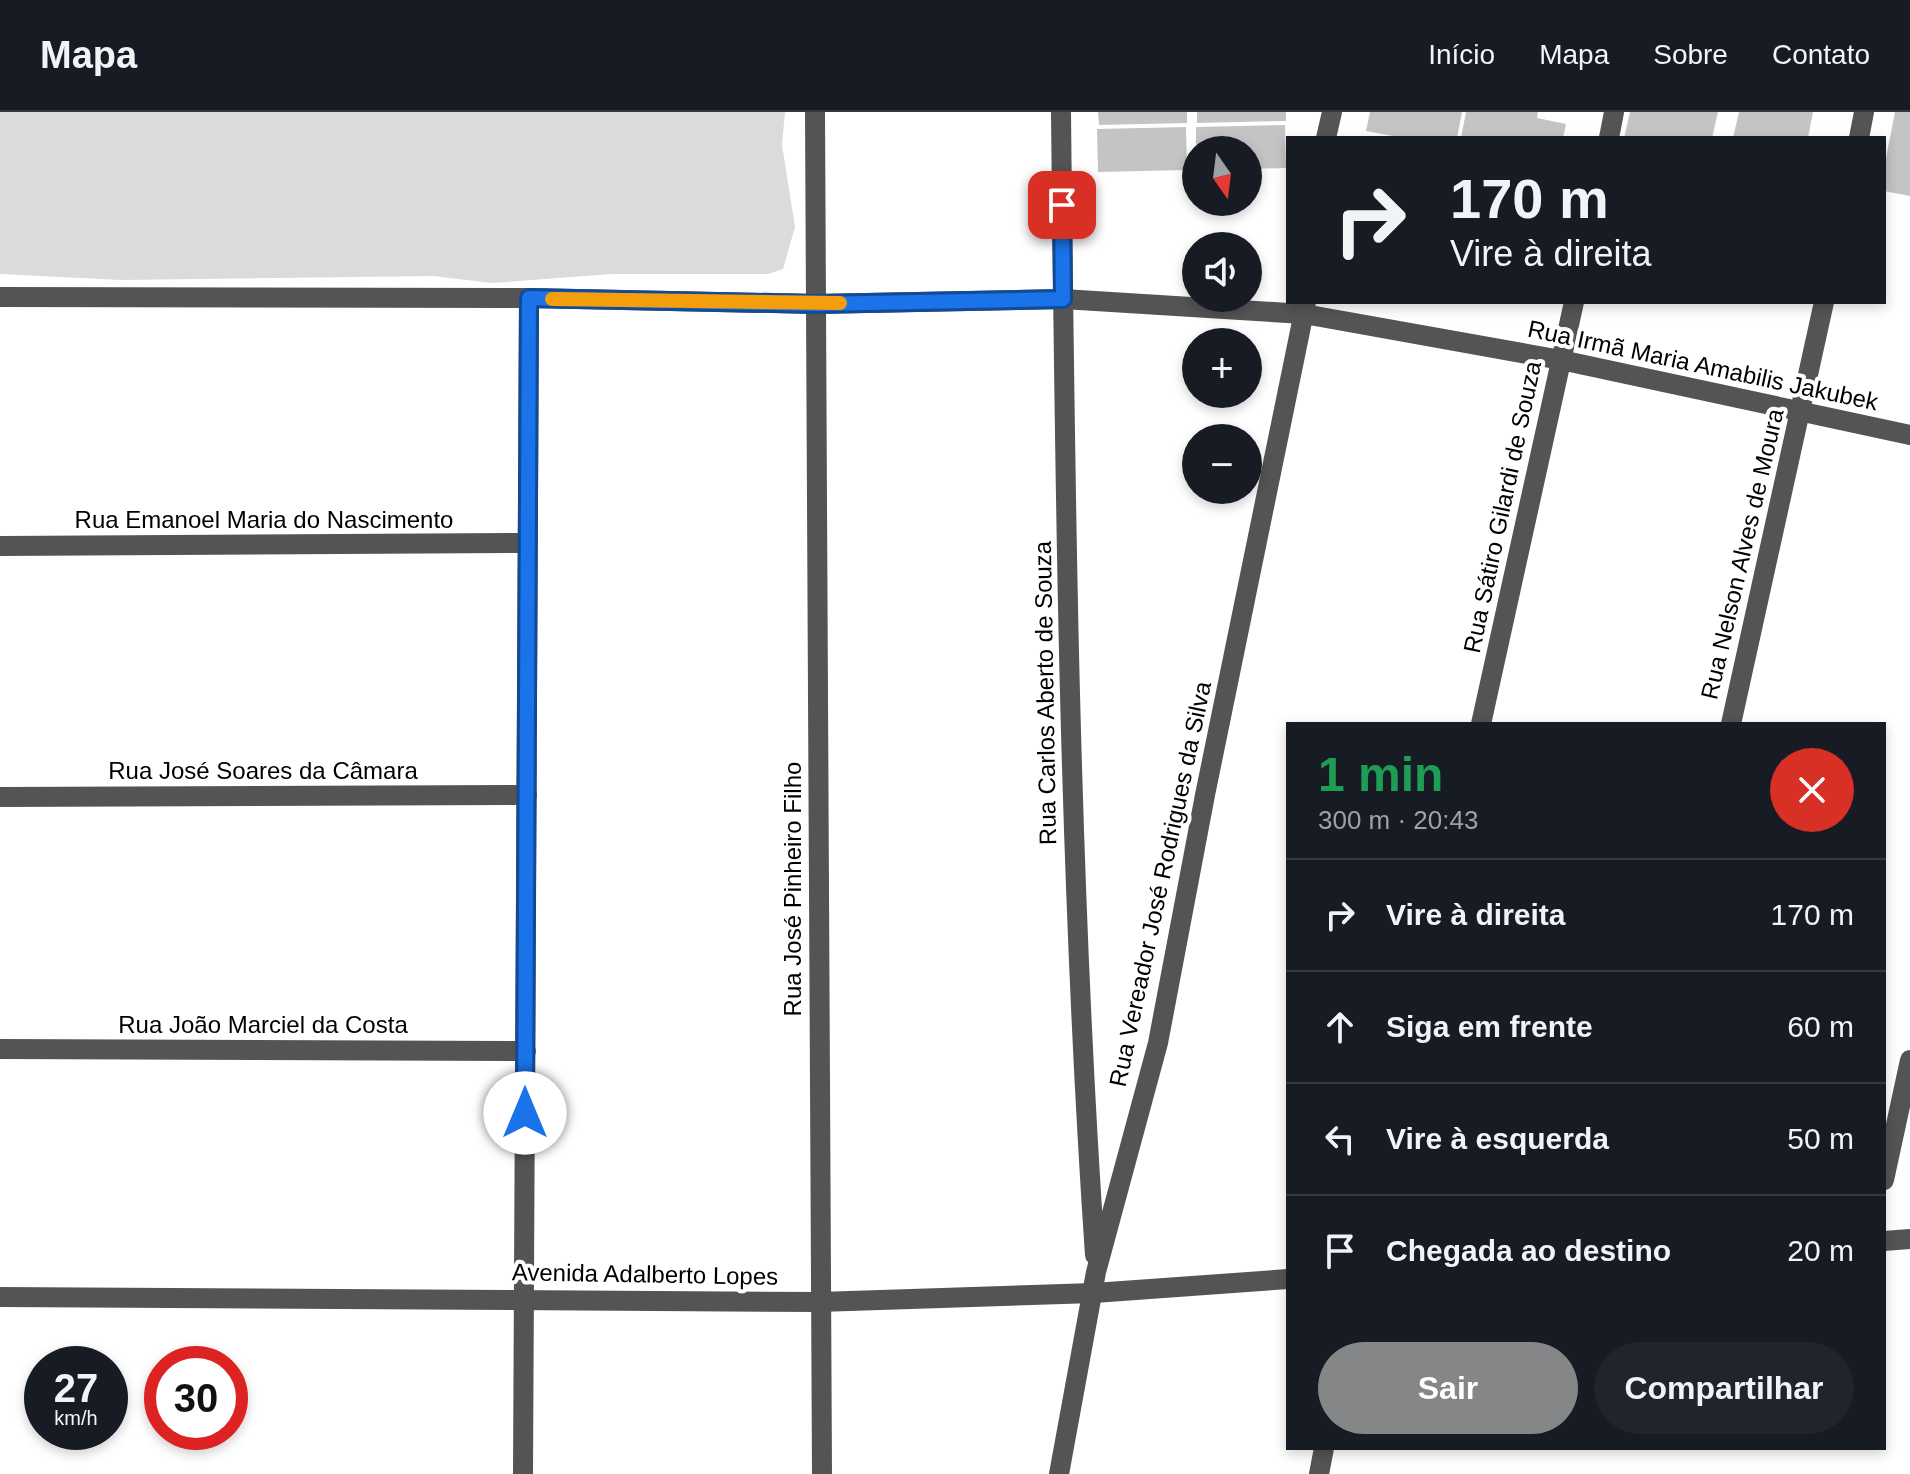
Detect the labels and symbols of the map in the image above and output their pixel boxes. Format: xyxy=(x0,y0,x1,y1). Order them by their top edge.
north arrow xyxy=(1182,136,1262,216)
pin xyxy=(1028,171,1096,239)
street label: Rua Irmã Maria Amabilis Jakubek xyxy=(1525,315,1882,416)
street label: Rua Sátiro Gilardi de Souza xyxy=(1458,358,1546,655)
street label: Rua Nelson Alves de Moura xyxy=(1695,405,1789,702)
street label: Rua Emanoel Maria do Nascimento xyxy=(75,506,453,533)
street label: Rua Carlos Aberto de Souza xyxy=(1029,540,1061,845)
street label: Rua Vereador José Rodrigues da Silva xyxy=(1104,678,1216,1089)
street label: Rua José Soares da Câmara xyxy=(108,757,418,784)
street label: Rua José Pinheiro Filho xyxy=(779,762,806,1016)
street label: Rua João Marciel da Costa xyxy=(118,1011,408,1038)
position arrow xyxy=(483,1071,567,1155)
street label: Avenida Adalberto Lopes xyxy=(512,1258,778,1290)
speed limit sign: 30 xyxy=(144,1346,248,1450)

